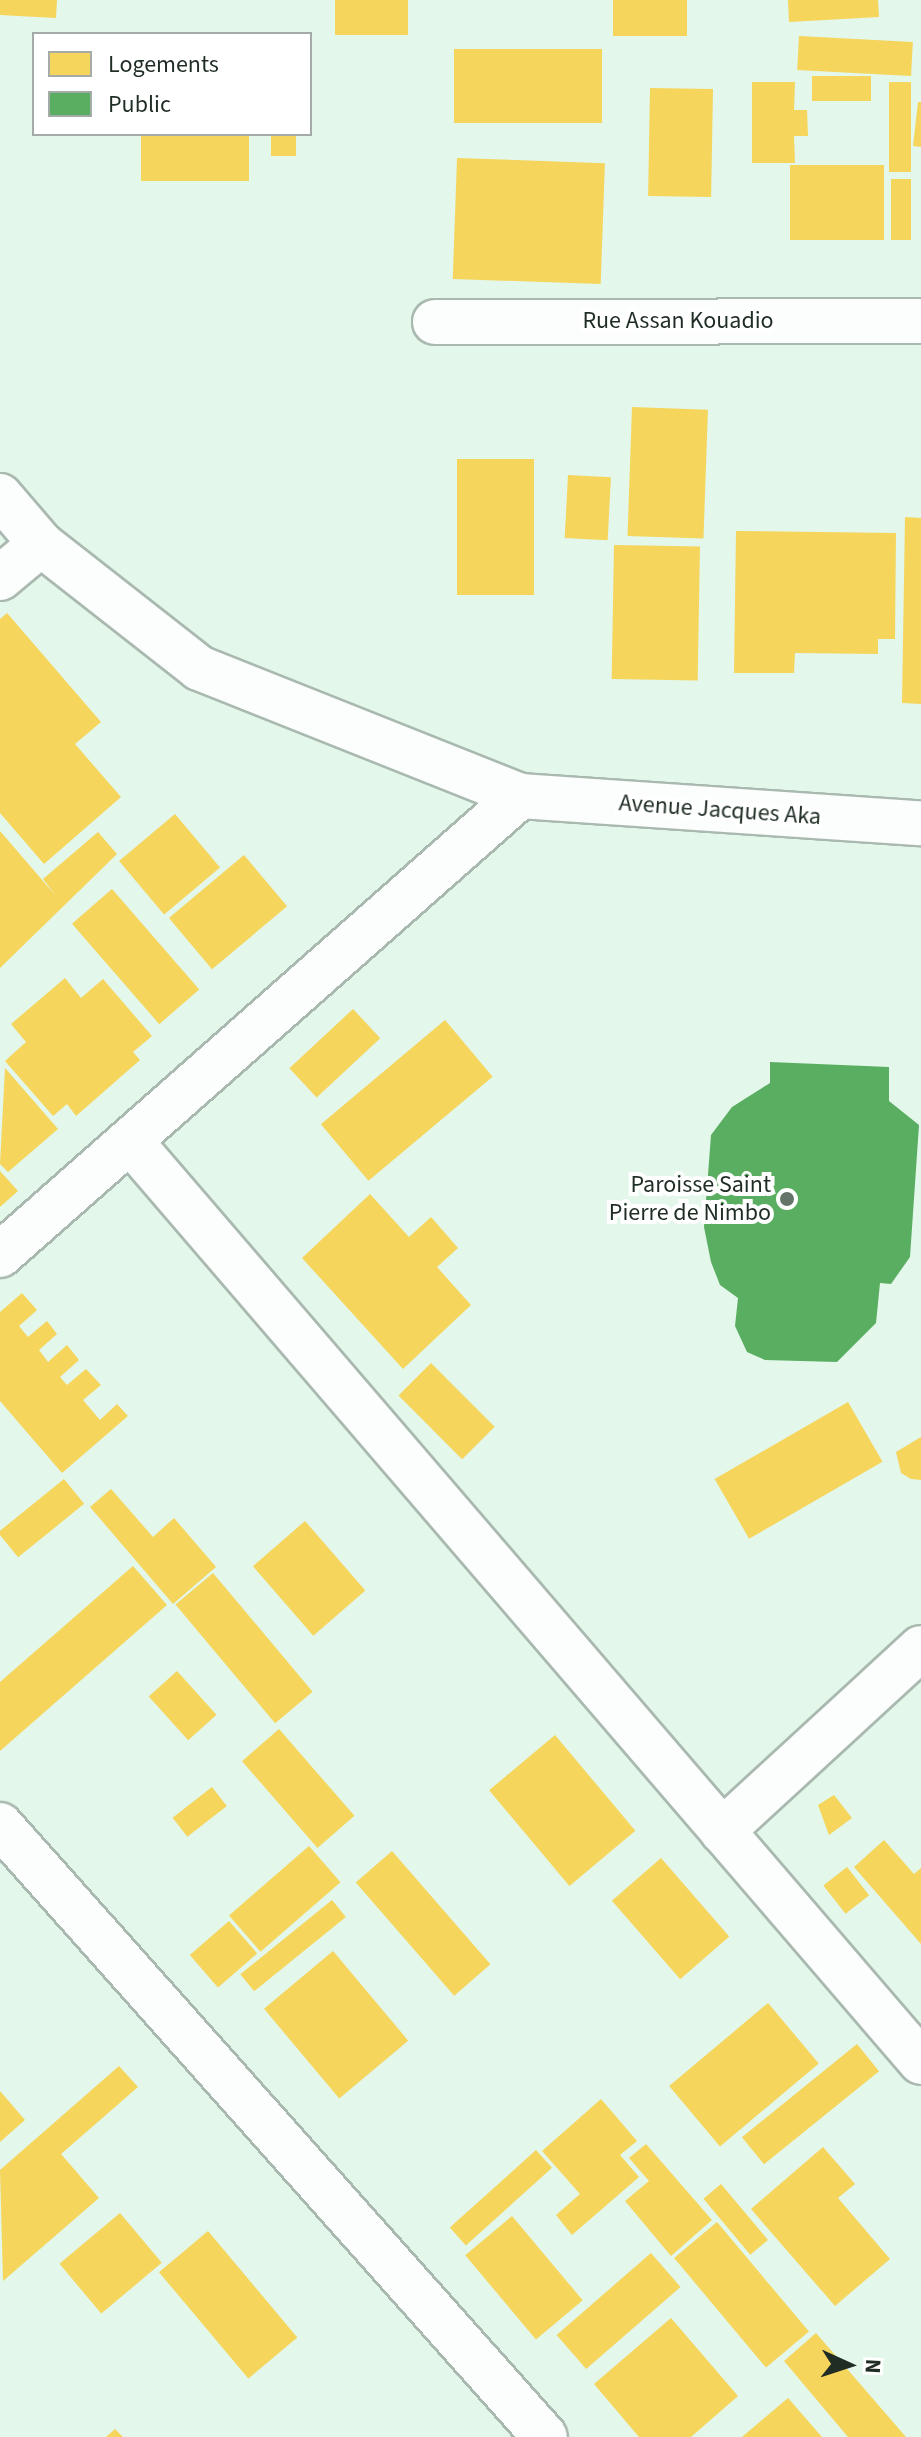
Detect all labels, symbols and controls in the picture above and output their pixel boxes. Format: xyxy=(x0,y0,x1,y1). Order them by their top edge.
legend xyxy=(32,32,312,136)
text: Logements xyxy=(108,47,219,82)
text: Public xyxy=(108,87,171,122)
street label: Rue Assan Kouadio xyxy=(582,307,774,335)
street label: Avenue Jacques Aka xyxy=(618,789,822,831)
place label: Paroisse Saint Pierre de Nimbo xyxy=(609,1171,771,1227)
marker: Paroisse Saint Pierre de Nimbo xyxy=(778,1190,796,1208)
north arrow xyxy=(809,2325,889,2405)
text: N xyxy=(857,2358,889,2374)

